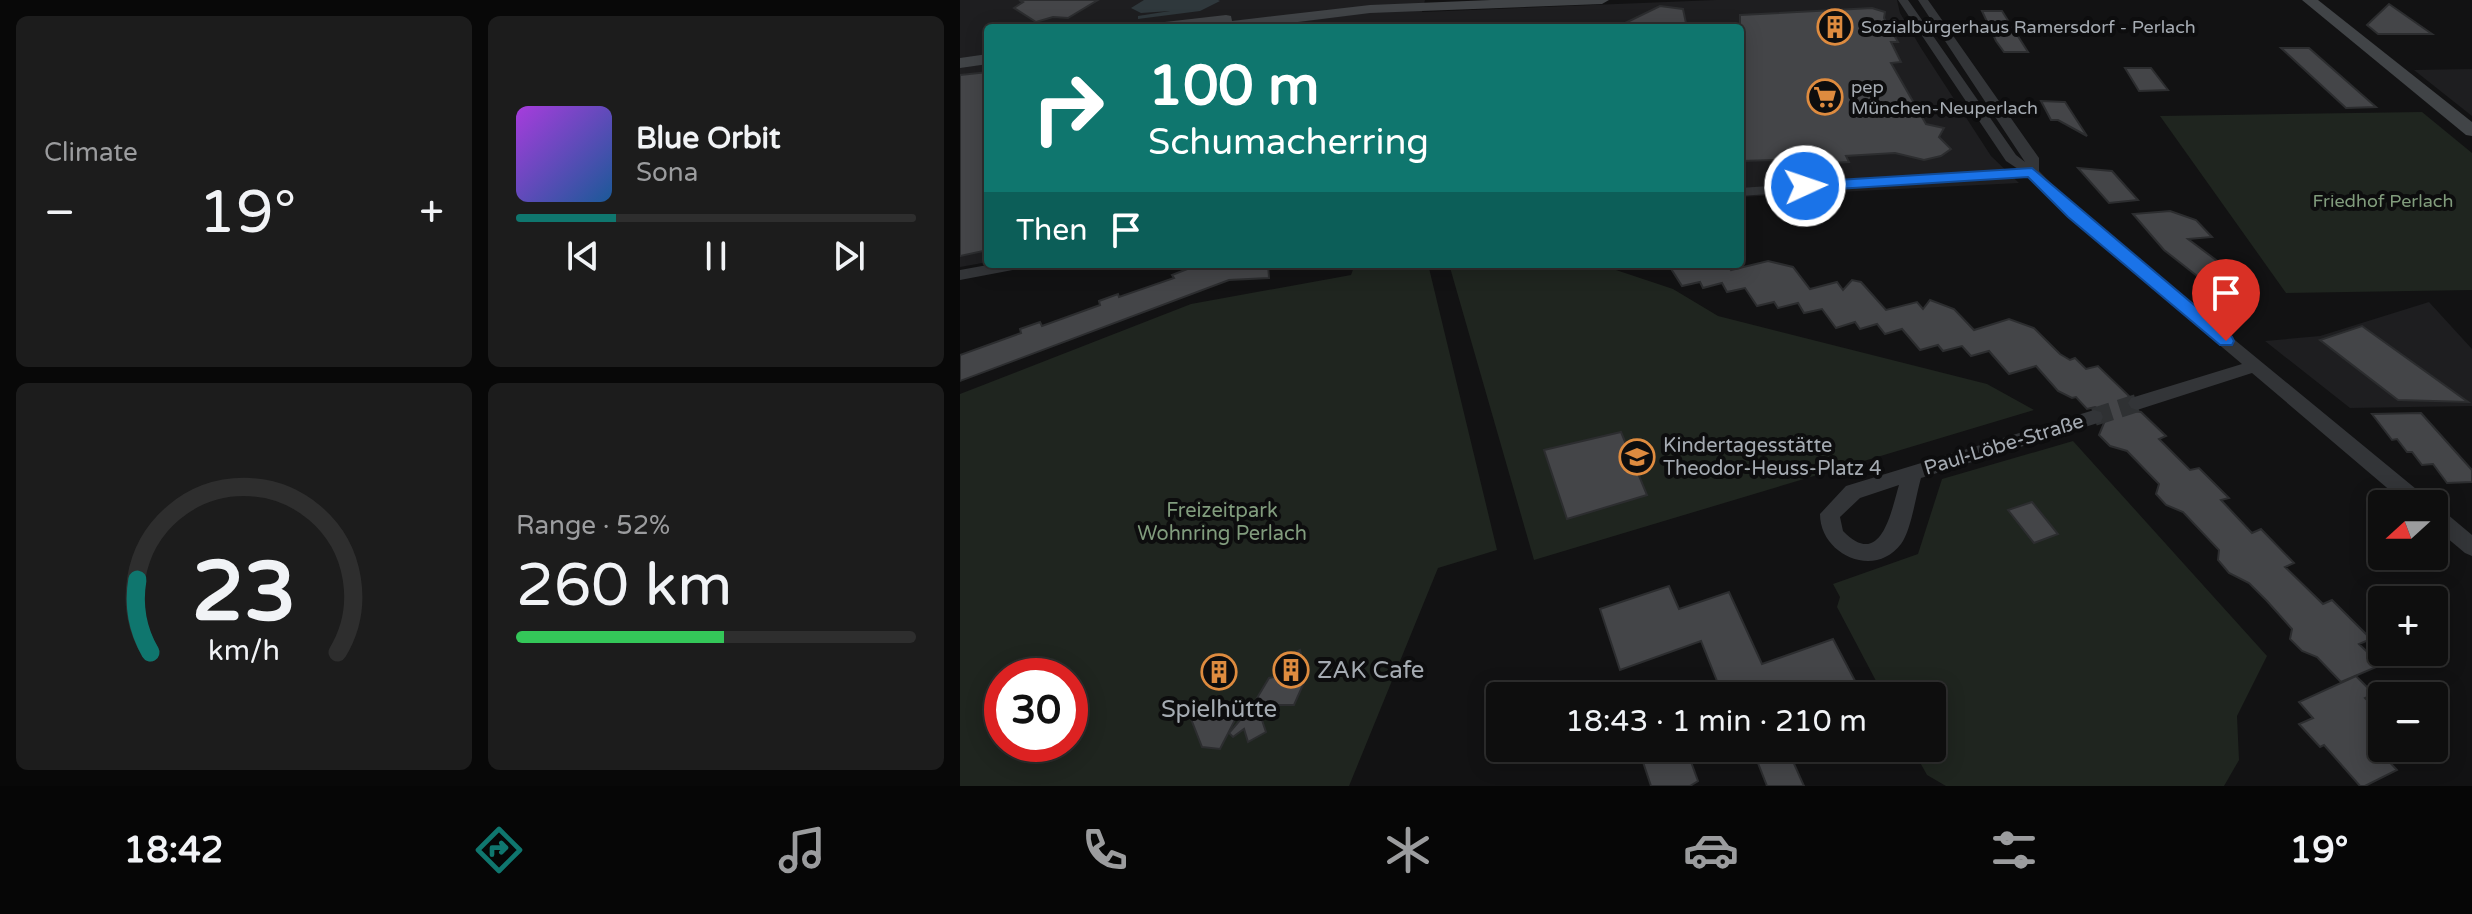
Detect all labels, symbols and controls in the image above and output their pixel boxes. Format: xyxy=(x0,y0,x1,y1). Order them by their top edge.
building icon: Sozialbürgerhaus Ramersdorf - Perlach xyxy=(1816,8,1854,46)
place label: Sozialbürgerhaus Ramersdorf - Perlach xyxy=(1861,16,2196,38)
text: 100 m xyxy=(1148,53,1319,120)
icon: right xyxy=(1016,56,1120,160)
place label: pep München-Neuperlach xyxy=(1851,76,2038,119)
supermarket icon: pep München-Neuperlach xyxy=(1806,78,1844,116)
text: Blue Orbit xyxy=(636,120,781,157)
text: Schumacherring xyxy=(1148,121,1429,164)
text: Climate xyxy=(44,137,138,168)
position arrow xyxy=(1763,144,1847,228)
text: Sona xyxy=(636,157,698,188)
text: 19° xyxy=(198,177,296,249)
text: − xyxy=(44,187,75,240)
text: + xyxy=(419,187,444,240)
park label: Friedhof Perlach xyxy=(2313,190,2453,212)
icon: arrive xyxy=(1104,208,1148,252)
text: Then xyxy=(1016,212,1088,249)
icon: previous xyxy=(561,234,605,278)
icon: pause xyxy=(694,234,738,278)
icon: next xyxy=(827,234,871,278)
pin xyxy=(2192,259,2260,341)
icon: arrive xyxy=(2204,271,2248,315)
street label: Paul-Löbe-Straße xyxy=(1921,409,2087,481)
place label: Kindertagesstätte Theodor-Heuss-Platz 4 xyxy=(1663,434,1882,481)
school or university icon: Kindertagesstätte Theodor-Heuss-Platz 4 xyxy=(1618,438,1656,476)
north arrow xyxy=(2368,490,2448,570)
map controls xyxy=(2368,490,2448,762)
park label: Freizeitpark Wohnring Perlach xyxy=(1137,499,1307,546)
text: Range · 52% xyxy=(516,510,670,541)
text: 23 xyxy=(192,542,296,642)
text: 260 km xyxy=(516,550,732,622)
button: + xyxy=(2368,586,2448,666)
text: km/h xyxy=(208,634,280,668)
building icon: ZAK Cafe xyxy=(1272,651,1310,689)
building icon: Spielhütte xyxy=(1200,653,1238,691)
place label: ZAK Cafe xyxy=(1317,656,1424,685)
speed limit sign: 30 xyxy=(984,658,1088,762)
button: − xyxy=(2368,682,2448,762)
place label: Spielhütte xyxy=(1161,695,1277,724)
text: 18:43 · 1 min · 210 m xyxy=(1565,703,1867,740)
icon: directions xyxy=(471,822,527,878)
icon: music xyxy=(774,822,830,878)
icon: phone xyxy=(1077,822,1133,878)
icon: climate xyxy=(1380,822,1436,878)
icon: car xyxy=(1683,822,1739,878)
icon: filters xyxy=(1986,822,2042,878)
text: 18:42 xyxy=(124,829,223,872)
text: 19° xyxy=(2290,829,2348,872)

